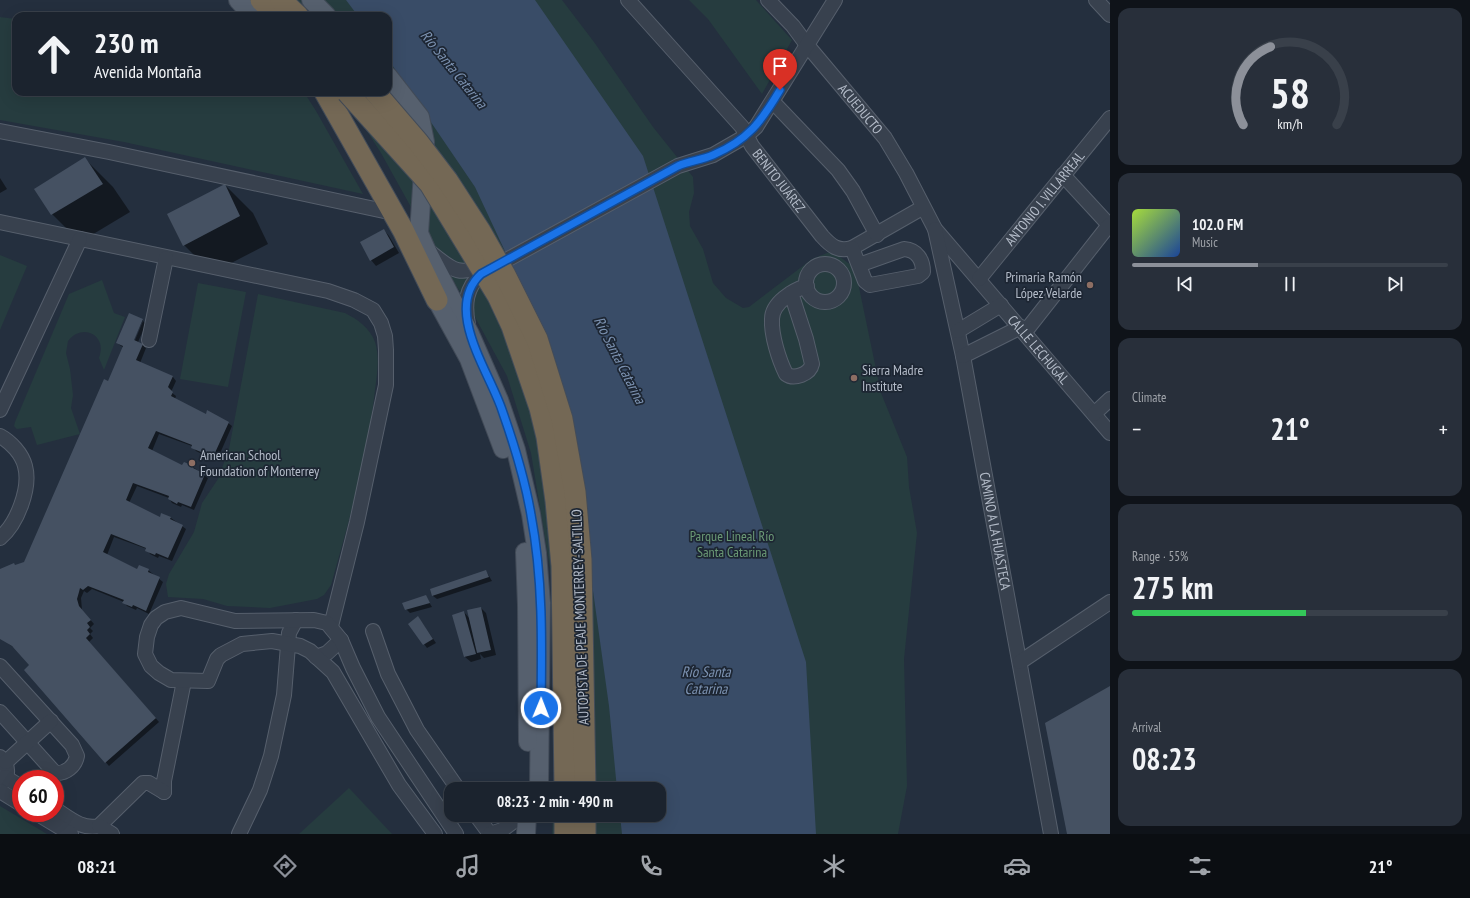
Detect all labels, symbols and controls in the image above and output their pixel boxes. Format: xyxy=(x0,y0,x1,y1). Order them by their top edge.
text: 230 m xyxy=(94,24,158,61)
water label: Río Santa Catarina xyxy=(417,26,492,113)
icon: ahead xyxy=(28,28,80,80)
pin xyxy=(763,49,797,90)
icon: arrive xyxy=(769,55,791,77)
text: Avenida Montaña xyxy=(94,60,201,83)
text: 58 xyxy=(1270,65,1310,118)
street label: ACUEDUCTO xyxy=(834,80,887,138)
text: km/h xyxy=(1277,113,1303,132)
street label: BENITO JUÁREZ xyxy=(748,145,809,216)
street label: ANTONIO I. VILLARREAL xyxy=(1001,147,1089,249)
text: 102.0 FM xyxy=(1192,215,1243,234)
text: Music xyxy=(1192,234,1218,251)
place label: Primaria Ramón López Velarde xyxy=(1005,268,1082,302)
icon: previous xyxy=(1174,273,1196,295)
icon: pause xyxy=(1279,273,1301,295)
icon: next xyxy=(1384,273,1406,295)
marker: Primaria Ramón López Velarde xyxy=(1085,280,1095,290)
street label: CALLE LECHUGAL xyxy=(1004,311,1073,388)
water label: Río Santa Catarina xyxy=(590,313,651,408)
place label: Sierra Madre Institute xyxy=(862,361,923,395)
marker: Sierra Madre Institute xyxy=(849,373,859,383)
text: Climate xyxy=(1132,389,1166,406)
text: 21° xyxy=(1270,409,1310,448)
text: − xyxy=(1132,415,1141,443)
text: + xyxy=(1439,415,1448,443)
place label: American School Foundation of Monterrey xyxy=(200,446,320,480)
marker: American School Foundation of Monterrey xyxy=(187,458,197,468)
street label: CAMINO A LA HUASTECA xyxy=(976,471,1015,592)
street label: AUTOPISTA DE PEAJE MONTERREY-SALTILLO xyxy=(567,509,593,725)
park label: Parque Lineal Río Santa Catarina xyxy=(690,527,774,561)
text: Range · 55% xyxy=(1132,548,1188,565)
text: 275 km xyxy=(1132,568,1213,607)
water label: Río Santa Catarina xyxy=(681,662,732,698)
position arrow xyxy=(520,687,562,729)
text: Arrival xyxy=(1132,719,1161,736)
text: 08:23 xyxy=(1132,739,1197,778)
speed limit sign: 60 xyxy=(12,770,64,822)
text: 08:23 · 2 min · 490 m xyxy=(497,792,613,811)
icon: directions xyxy=(271,852,299,880)
icon: music xyxy=(454,852,482,880)
icon: phone xyxy=(637,852,665,880)
icon: climate xyxy=(820,852,848,880)
icon: car xyxy=(1003,852,1031,880)
icon: filters xyxy=(1186,852,1214,880)
text: 08:21 xyxy=(77,855,116,878)
text: 21° xyxy=(1369,855,1393,878)

